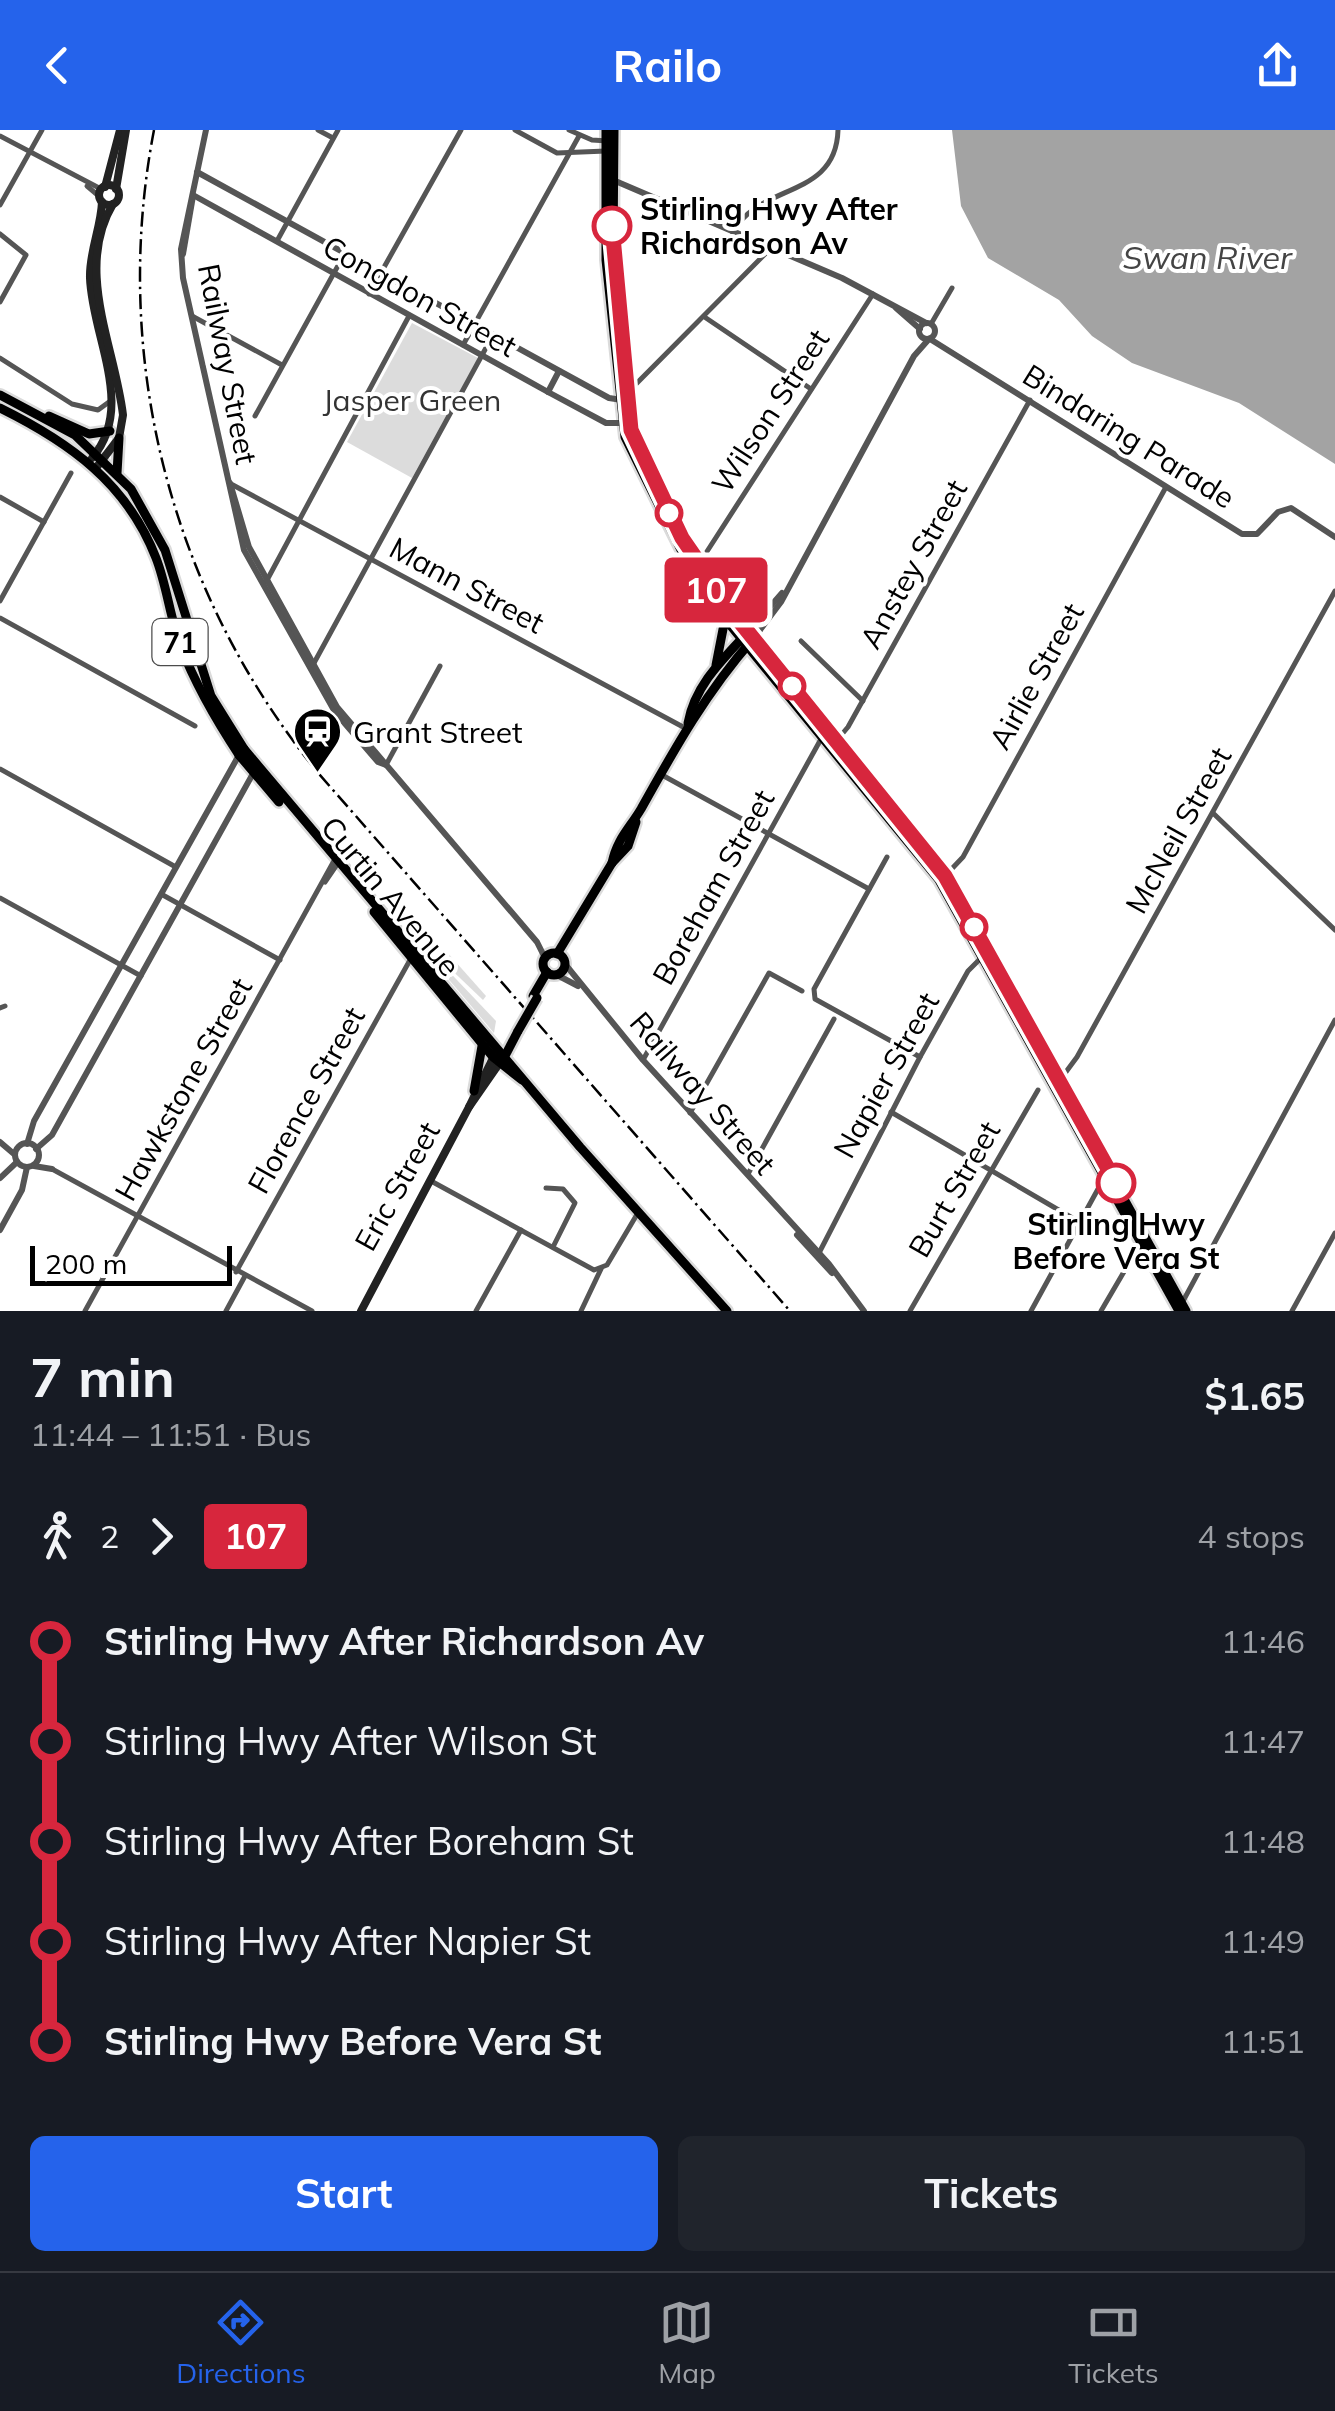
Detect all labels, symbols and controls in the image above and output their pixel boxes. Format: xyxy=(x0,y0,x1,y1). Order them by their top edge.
text: Railo xyxy=(613,37,722,93)
icon: back xyxy=(30,38,85,93)
icon: share xyxy=(1250,38,1305,93)
place label: Stirling Hwy After Richardson Av xyxy=(640,190,898,262)
marker: Stirling Hwy After Richardson Av xyxy=(593,207,631,245)
street label: Congdon Street xyxy=(316,227,524,365)
water label: Swan River xyxy=(1122,237,1293,277)
street label: Railway Street xyxy=(190,261,266,467)
street label: Wilson Street xyxy=(703,322,837,500)
street label: Bindaring Parade xyxy=(1016,356,1242,516)
park label: Jasper Green xyxy=(323,381,501,419)
street label: Anstey Street xyxy=(851,473,975,655)
unlabelled marker xyxy=(656,500,682,526)
street label: Mann Street xyxy=(383,528,551,642)
line badge: 107 xyxy=(658,558,774,622)
text: 107 xyxy=(684,568,748,612)
street label: Airlie Street xyxy=(980,596,1092,756)
road number: 71 xyxy=(152,619,208,665)
unlabelled marker xyxy=(779,673,805,699)
station icon: Grant Street xyxy=(292,706,344,774)
place label: Grant Street xyxy=(353,713,523,751)
street label: McNeil Street xyxy=(1117,740,1239,920)
street label: Boreham Street xyxy=(644,783,782,991)
street label: Curtin Avenue xyxy=(313,808,469,984)
unlabelled marker xyxy=(961,914,987,940)
street label: Hawkstone Street xyxy=(106,971,260,1207)
street label: Napier Street xyxy=(825,986,947,1164)
street label: Florence Street xyxy=(239,1000,373,1200)
street label: Railway Street xyxy=(622,1004,784,1182)
street label: Burt Street xyxy=(900,1114,1008,1264)
street label: Eric Street xyxy=(346,1115,448,1257)
marker: Stirling Hwy Before Vera St xyxy=(1097,1164,1135,1202)
place label: Stirling Hwy Before Vera St xyxy=(1013,1205,1219,1277)
scale bar xyxy=(30,1241,232,1286)
text: 200 m xyxy=(45,1246,127,1281)
text: 7 min xyxy=(30,1342,175,1411)
text: $1.65 xyxy=(1204,1372,1305,1420)
text: 11:44 – 11:51 · Bus xyxy=(30,1414,311,1454)
icon: walk xyxy=(30,1509,85,1564)
icon: forward xyxy=(134,1509,189,1564)
text: 107 xyxy=(224,1514,287,1558)
text: 2 xyxy=(100,1516,119,1556)
text: 4 stops xyxy=(1197,1516,1305,1556)
text: Stirling Hwy After Richardson Av xyxy=(104,1617,704,1665)
text: 11:46 xyxy=(1221,1621,1305,1661)
text: Stirling Hwy After Wilson St xyxy=(104,1717,597,1765)
text: 11:47 xyxy=(1221,1721,1305,1761)
text: Stirling Hwy After Boreham St xyxy=(104,1817,634,1865)
text: 11:48 xyxy=(1221,1821,1305,1861)
text: Stirling Hwy After Napier St xyxy=(104,1917,591,1965)
text: 11:49 xyxy=(1221,1921,1305,1961)
text: Stirling Hwy Before Vera St xyxy=(104,2017,601,2065)
text: 11:51 xyxy=(1221,2021,1305,2061)
button: Start xyxy=(30,2136,658,2251)
button: Tickets xyxy=(678,2136,1305,2251)
tab: Directions xyxy=(176,2295,306,2390)
tab: Map xyxy=(658,2295,716,2390)
tab: Tickets xyxy=(1068,2295,1159,2390)

